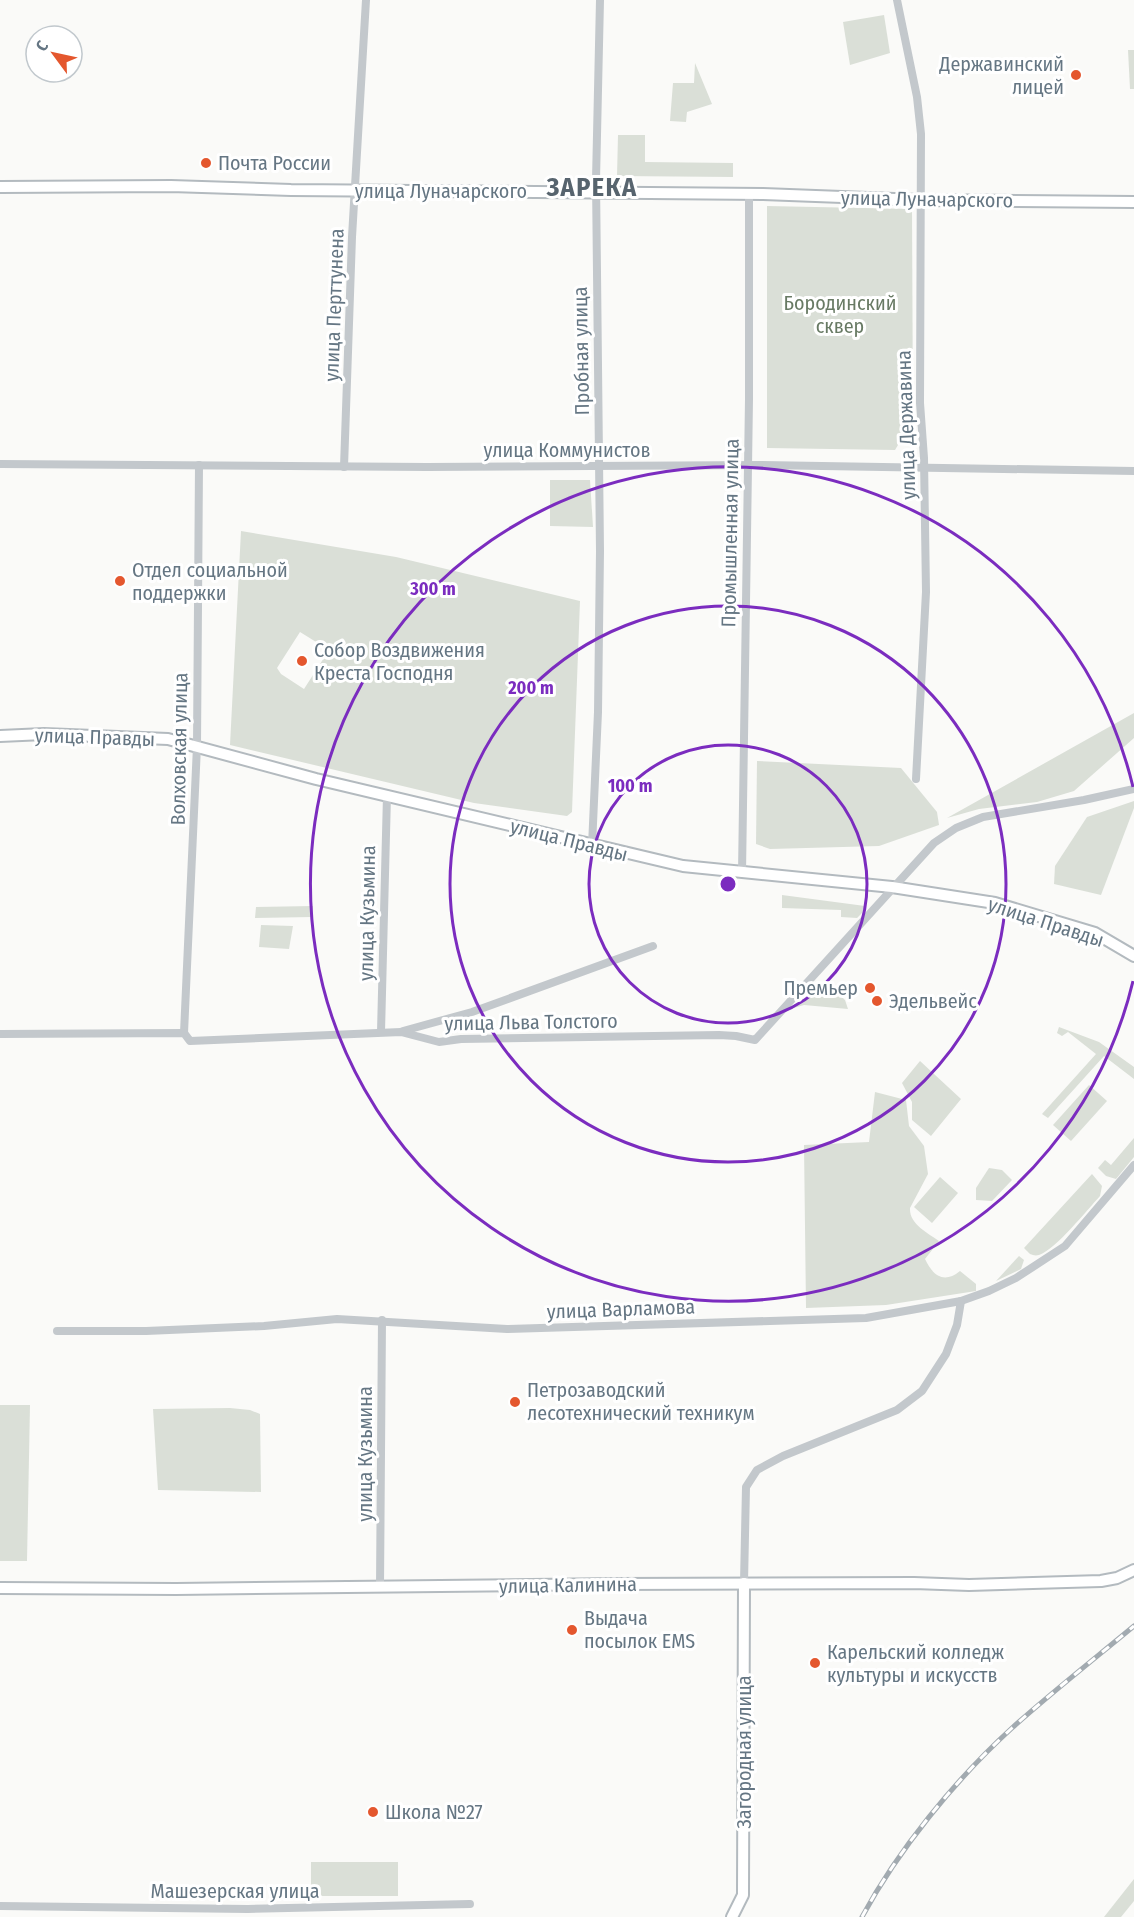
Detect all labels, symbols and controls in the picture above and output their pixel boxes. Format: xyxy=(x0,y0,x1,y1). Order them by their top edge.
north arrow xyxy=(24,24,84,84)
text: С xyxy=(32,37,52,55)
place label: Державинский лицей xyxy=(938,52,1064,99)
marker: Державинский лицей xyxy=(1069,68,1083,82)
place label: Почта России xyxy=(218,151,331,175)
marker: Почта России xyxy=(199,156,213,170)
district label: ЗАРЕКА xyxy=(545,172,638,203)
street label: улица Луначарского xyxy=(355,179,527,203)
street label: улица Луначарского xyxy=(841,185,1013,213)
street label: улица Перттунена xyxy=(319,228,349,382)
street label: Пробная улица xyxy=(568,286,594,416)
park label: Бородинский сквер xyxy=(784,291,896,338)
street label: улица Державина xyxy=(891,350,921,500)
street label: улица Коммунистов xyxy=(483,438,651,462)
street label: Промышленная улица xyxy=(716,438,744,628)
place label: Отдел социальной поддержки xyxy=(132,558,288,605)
marker: Отдел социальной поддержки xyxy=(113,574,127,588)
text: 300 m xyxy=(409,578,456,600)
place label: Собор Воздвижения Креста Господня xyxy=(314,638,485,685)
marker: Собор Воздвижения Креста Господня xyxy=(295,654,309,668)
street label: Волховская улица xyxy=(166,672,192,826)
text: 200 m xyxy=(507,677,554,699)
street label: улица Правды xyxy=(34,723,156,751)
text: 100 m xyxy=(608,775,652,797)
street label: улица Правды xyxy=(508,814,630,866)
street label: улица Кузьмина xyxy=(354,845,380,981)
centre of rings xyxy=(718,874,738,894)
street label: улица Правды xyxy=(985,892,1107,952)
place label: Премьер xyxy=(783,976,858,1000)
marker: Премьер xyxy=(863,981,877,995)
place label: Эдельвейс xyxy=(889,989,977,1013)
marker: Эдельвейс xyxy=(870,994,884,1008)
street label: улица Льва Толстого xyxy=(444,1008,618,1036)
street label: улица Варламова xyxy=(546,1294,696,1324)
place label: Петрозаводский лесотехнический техникум xyxy=(527,1378,755,1425)
street label: улица Кузьмина xyxy=(353,1386,377,1522)
marker: Петрозаводский лесотехнический техникум xyxy=(508,1395,522,1409)
street label: улица Калинина xyxy=(499,1572,637,1598)
place label: Выдача посылок EMS xyxy=(584,1606,695,1653)
marker: Выдача посылок EMS xyxy=(565,1623,579,1637)
place label: Карельский колледж культуры и искусств xyxy=(827,1640,1004,1687)
marker: Карельский колледж культуры и искусств xyxy=(808,1656,822,1670)
street label: Загородная улица xyxy=(732,1675,756,1829)
place label: Школа №27 xyxy=(385,1800,483,1824)
marker: Школа №27 xyxy=(366,1805,380,1819)
street label: Машезерская улица xyxy=(150,1879,320,1903)

